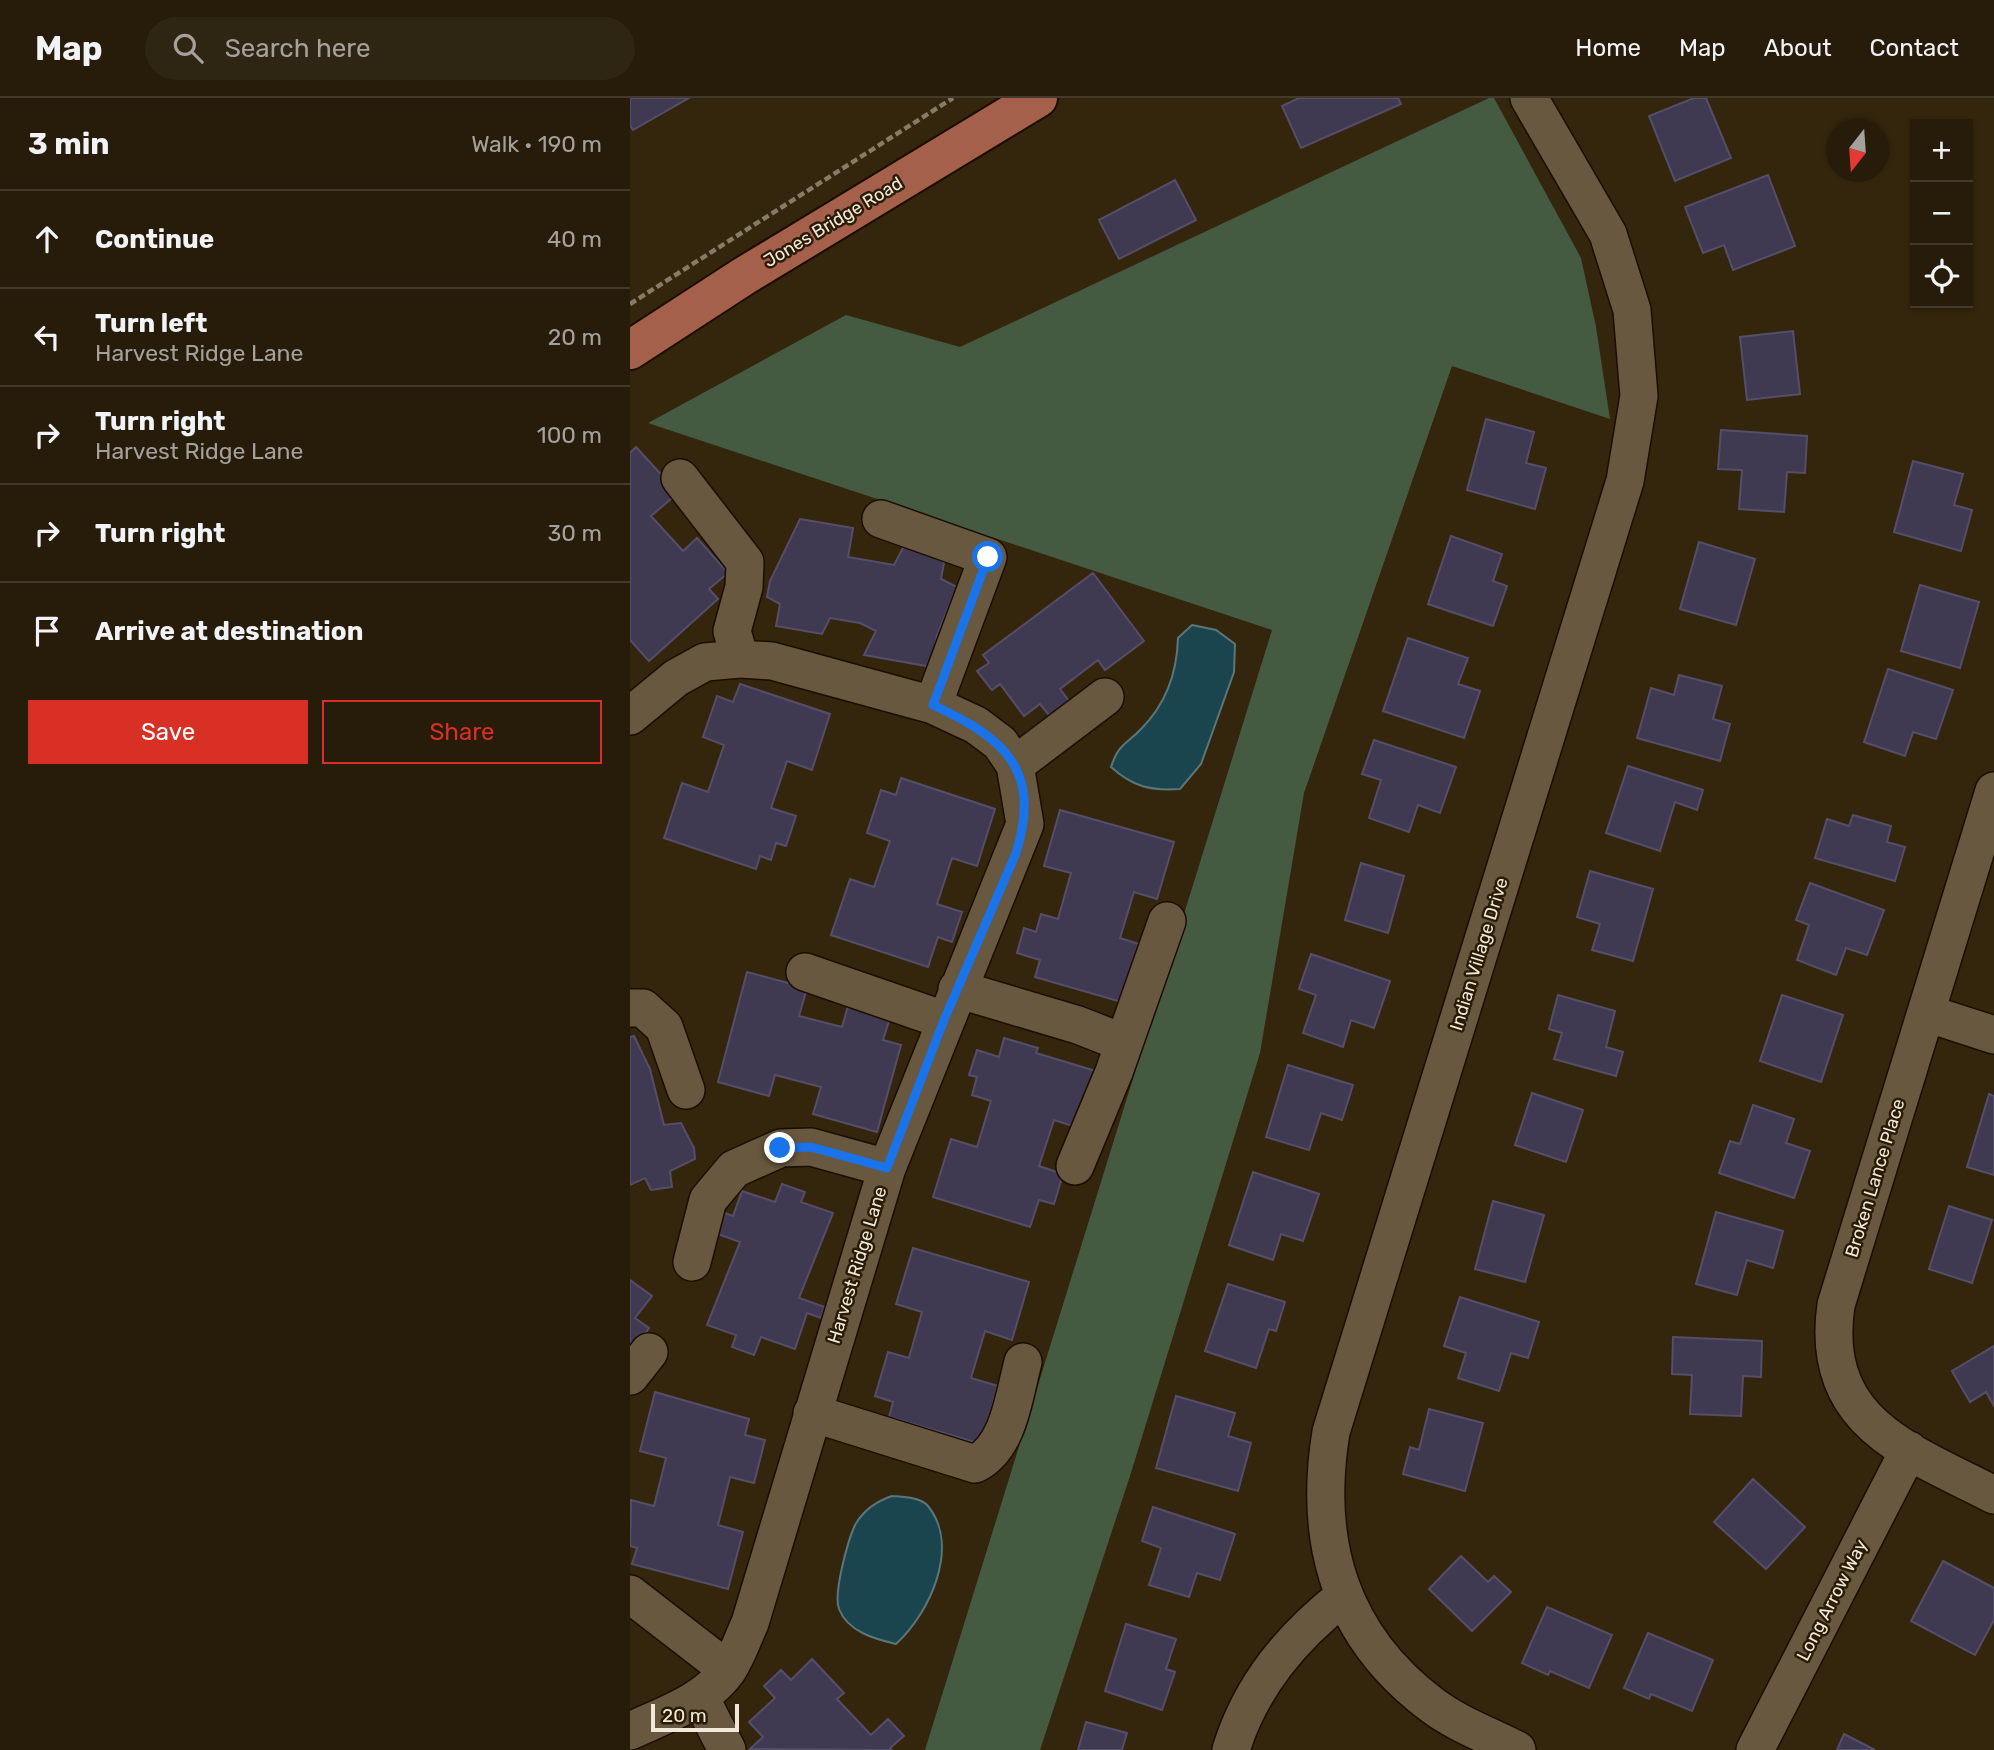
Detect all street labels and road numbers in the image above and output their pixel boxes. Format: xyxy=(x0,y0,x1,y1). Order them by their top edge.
street label: Jones Bridge Road xyxy=(760,172,906,272)
street label: Indian Village Drive xyxy=(1445,875,1513,1033)
street label: Broken Lance Place xyxy=(1840,1096,1910,1260)
street label: Harvest Ridge Lane xyxy=(823,1184,891,1346)
street label: Long Arrow Way xyxy=(1792,1536,1872,1664)

